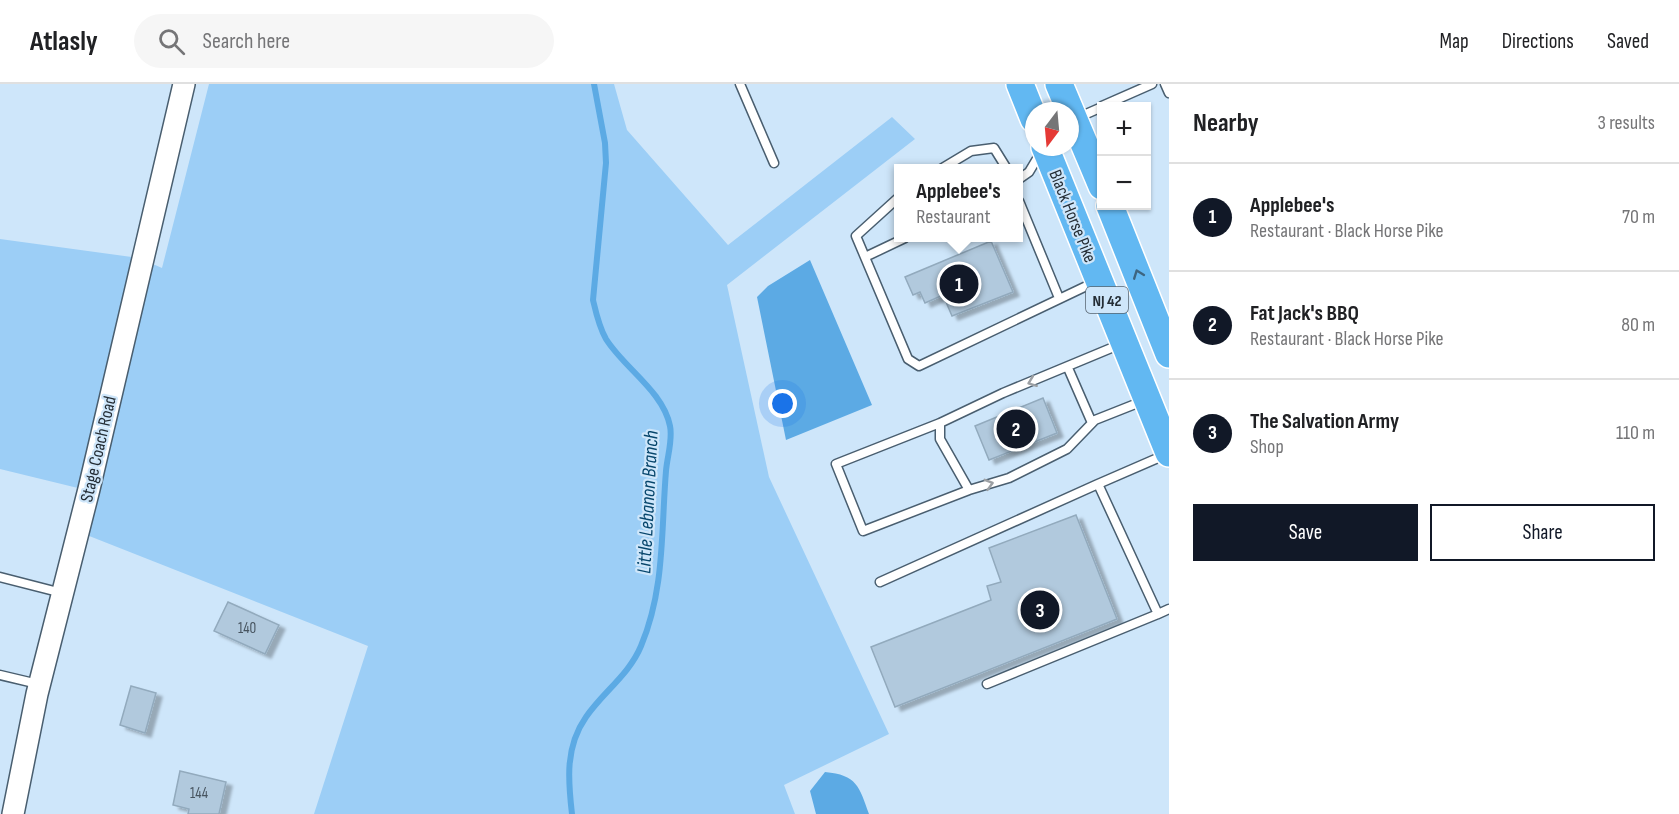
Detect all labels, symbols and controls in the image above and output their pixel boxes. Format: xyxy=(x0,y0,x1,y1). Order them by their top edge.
search box xyxy=(134,14,554,68)
text: Atlasly xyxy=(30,25,98,58)
icon: search xyxy=(155,25,188,58)
text: Search here xyxy=(203,28,290,55)
text: Map xyxy=(1439,29,1469,54)
text: Directions xyxy=(1502,29,1574,54)
text: Saved xyxy=(1607,29,1649,54)
north arrow xyxy=(1025,102,1079,156)
map controls xyxy=(1097,102,1151,210)
button: + xyxy=(1097,102,1151,156)
text: Nearby xyxy=(1193,108,1259,139)
text: 3 results xyxy=(1598,111,1655,135)
button: − xyxy=(1097,156,1151,210)
popup xyxy=(894,164,1023,242)
street label: Black Horse Pike xyxy=(1044,167,1101,266)
text: Applebee's xyxy=(916,178,1001,205)
text: Applebee's xyxy=(1250,192,1334,219)
text: Restaurant xyxy=(916,205,990,229)
text: 1 xyxy=(1209,205,1216,229)
text: 70 m xyxy=(1622,205,1655,229)
text: Restaurant · Black Horse Pike xyxy=(1250,219,1444,243)
pin: 1 xyxy=(940,262,978,306)
one-way arrow xyxy=(1132,269,1145,279)
road number: NJ 42 xyxy=(1086,287,1128,313)
text: Fat Jack's BBQ xyxy=(1250,300,1359,327)
text: 2 xyxy=(1208,313,1217,337)
text: 80 m xyxy=(1621,313,1655,337)
text: Restaurant · Black Horse Pike xyxy=(1250,327,1444,351)
one-way arrow xyxy=(1027,375,1038,387)
your location xyxy=(768,389,797,418)
street label: Stage Coach Road xyxy=(76,394,121,504)
pin: 2 xyxy=(996,406,1036,452)
text: The Salvation Army xyxy=(1250,408,1399,435)
text: 3 xyxy=(1208,421,1217,445)
text: 110 m xyxy=(1616,421,1655,445)
water label: Little Lebanon Branch xyxy=(632,430,664,574)
text: Shop xyxy=(1250,435,1284,459)
one-way arrow xyxy=(983,479,993,491)
button: Save xyxy=(1193,504,1418,561)
button: Share xyxy=(1430,504,1655,561)
pin: 3 xyxy=(1020,588,1060,632)
house number: 140 xyxy=(238,619,256,638)
house number: 144 xyxy=(190,784,208,803)

